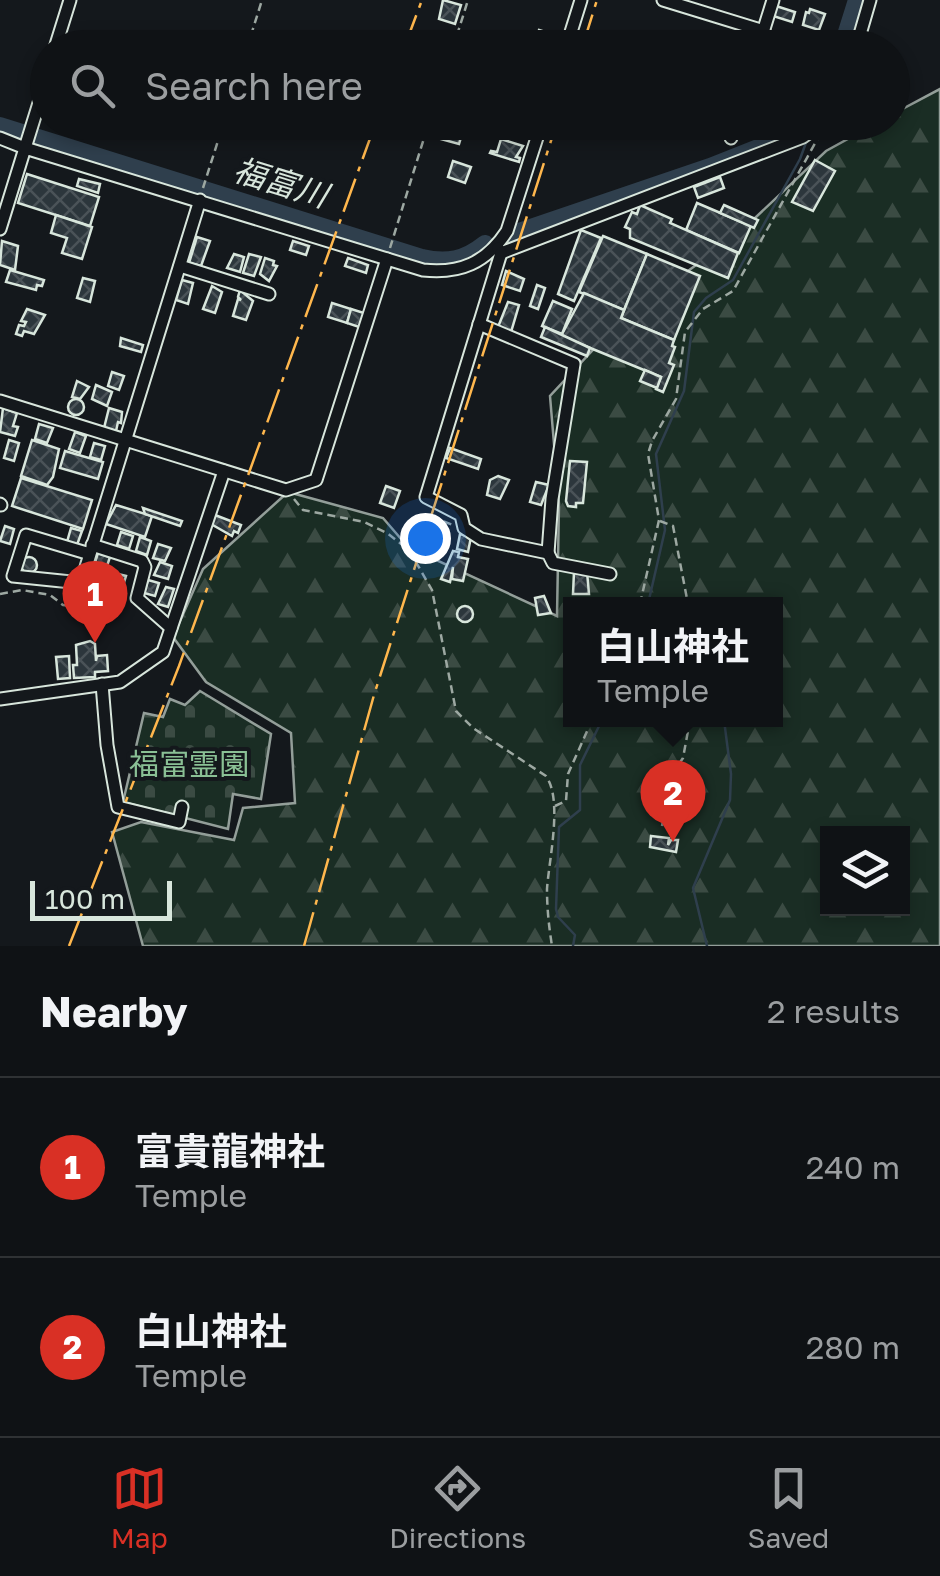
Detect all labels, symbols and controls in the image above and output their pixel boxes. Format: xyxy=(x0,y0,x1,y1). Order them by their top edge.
search box xyxy=(30,30,910,140)
icon: search xyxy=(65,58,120,113)
text: Search here xyxy=(145,63,363,108)
water label: 福富川 xyxy=(230,150,335,215)
your location xyxy=(400,513,451,564)
pin: 1 xyxy=(62,560,128,643)
popup xyxy=(563,597,783,727)
text: 白山神社 xyxy=(597,623,749,668)
text: Temple xyxy=(597,671,709,709)
park label: 福富霊園 xyxy=(129,746,249,782)
pin: 2 xyxy=(640,760,706,842)
map controls xyxy=(820,826,910,916)
button: layers xyxy=(820,826,910,916)
scale bar xyxy=(30,876,172,920)
text: 100 m xyxy=(45,882,125,915)
text: Nearby xyxy=(40,986,188,1036)
text: 2 results xyxy=(767,992,900,1030)
text: 富貴龍神社 xyxy=(135,1128,325,1173)
text: 1 xyxy=(64,1148,81,1186)
text: 240 m xyxy=(806,1148,900,1186)
text: Temple xyxy=(135,1176,247,1214)
text: 白山神社 xyxy=(135,1308,287,1353)
text: 2 xyxy=(63,1328,82,1366)
text: 280 m xyxy=(806,1328,900,1366)
text: Temple xyxy=(135,1356,247,1394)
tab: Map xyxy=(111,1461,168,1554)
tab: Directions xyxy=(389,1461,526,1554)
tab: Saved xyxy=(747,1461,829,1554)

